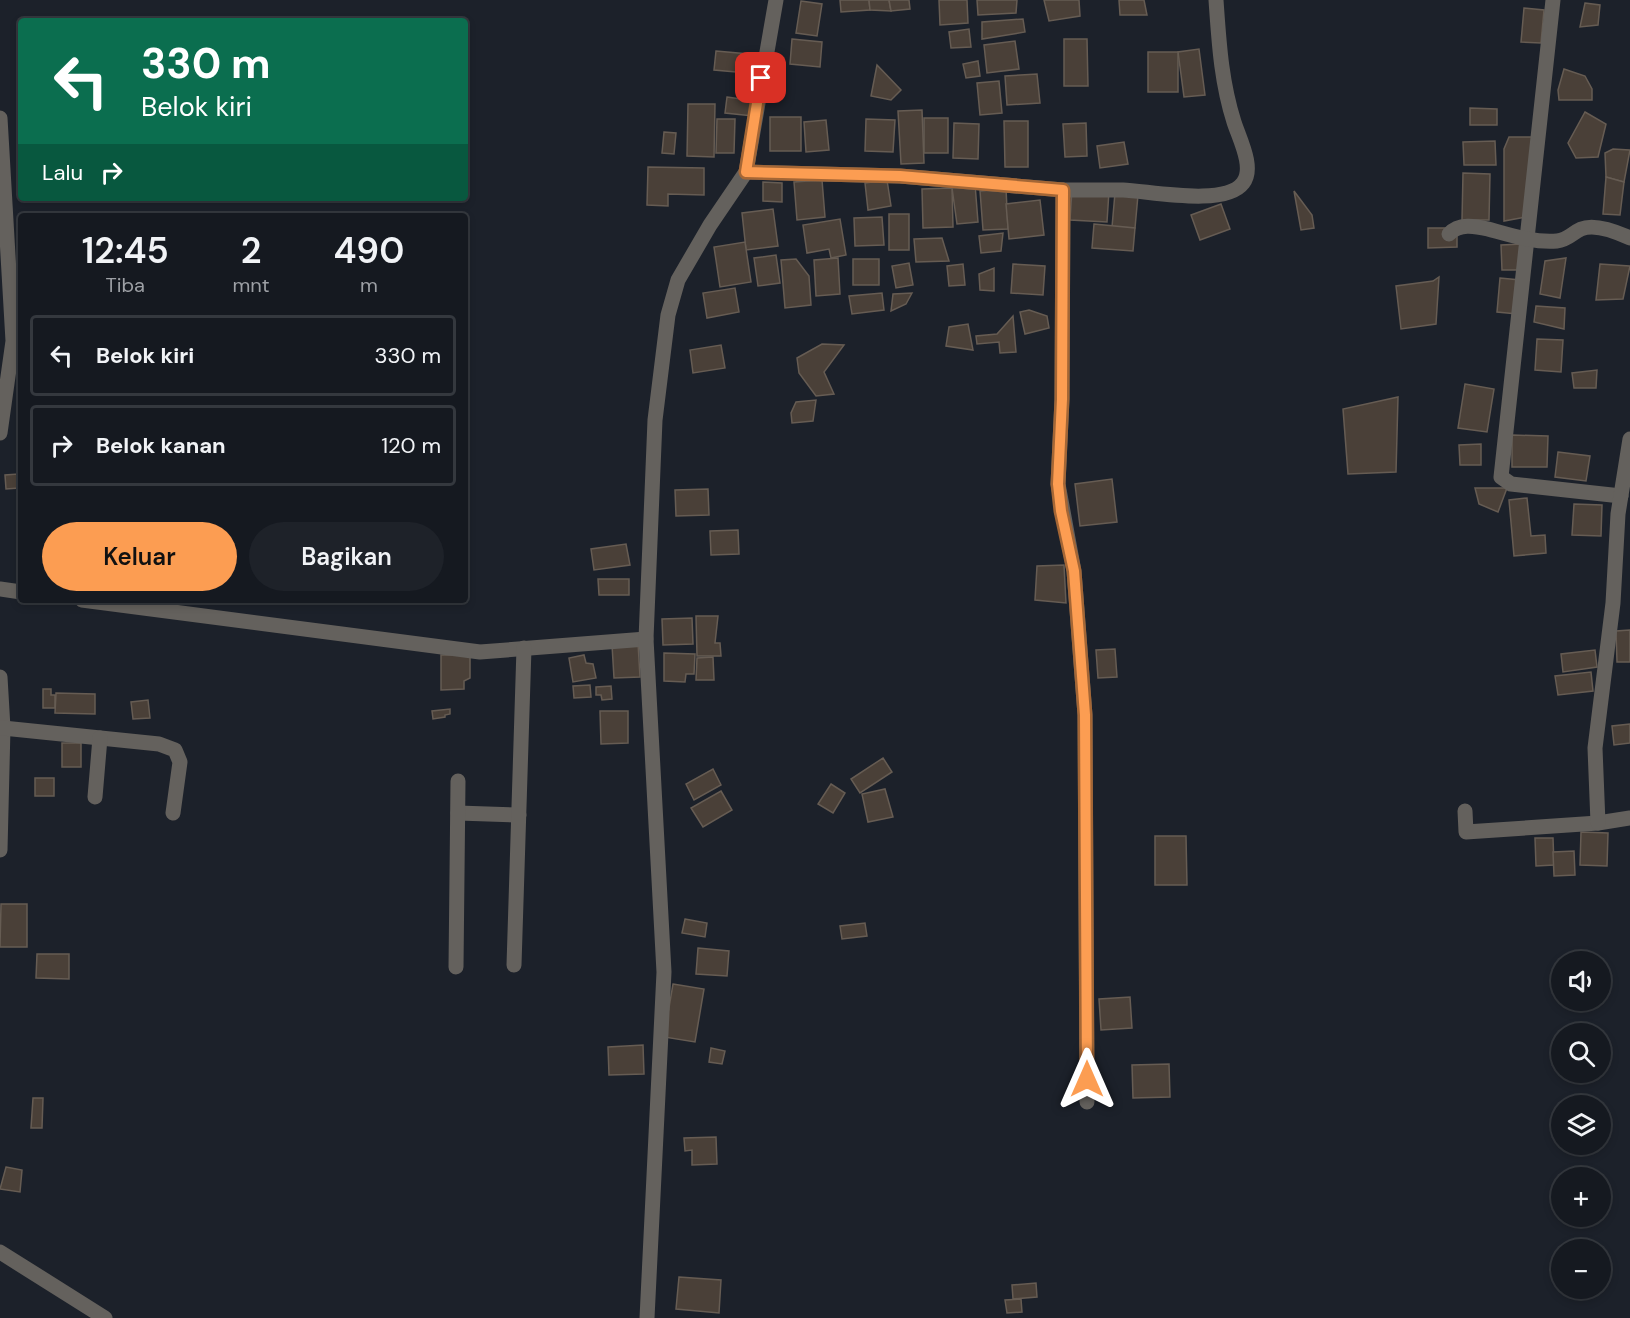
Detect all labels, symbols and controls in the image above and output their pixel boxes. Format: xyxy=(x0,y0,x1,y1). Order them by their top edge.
text: 330 m xyxy=(141,36,271,91)
icon: left xyxy=(42,42,120,120)
pin xyxy=(735,52,786,103)
icon: arrive xyxy=(744,61,777,94)
text: Belok kiri xyxy=(141,89,252,124)
icon: right xyxy=(95,156,128,189)
text: Lalu xyxy=(42,158,83,187)
text: 12:45 xyxy=(82,227,169,274)
text: 2 xyxy=(241,227,261,274)
text: 490 xyxy=(333,227,404,274)
text: Tiba xyxy=(106,272,145,298)
text: mnt xyxy=(233,272,270,298)
text: m xyxy=(360,272,378,298)
icon: left xyxy=(45,339,78,372)
text: Belok kiri xyxy=(96,341,194,370)
text: 330 m xyxy=(374,341,441,370)
icon: right xyxy=(45,429,78,462)
text: Belok kanan xyxy=(96,431,226,460)
text: 120 m xyxy=(381,431,441,460)
button: Keluar xyxy=(42,522,237,591)
button: Bagikan xyxy=(249,522,444,591)
map controls xyxy=(1551,951,1611,1299)
button: sound xyxy=(1551,951,1611,1011)
button: search xyxy=(1551,1023,1611,1083)
position arrow xyxy=(1055,1047,1119,1111)
button: layers xyxy=(1551,1095,1611,1155)
button: + xyxy=(1551,1167,1611,1227)
button: − xyxy=(1551,1239,1611,1299)

